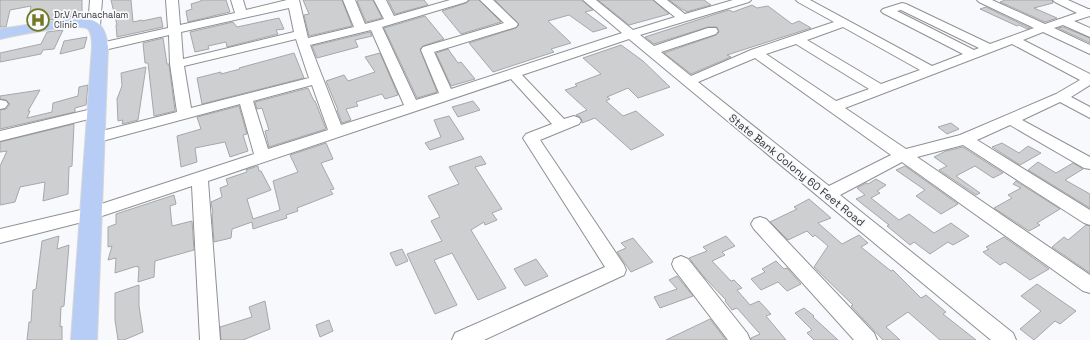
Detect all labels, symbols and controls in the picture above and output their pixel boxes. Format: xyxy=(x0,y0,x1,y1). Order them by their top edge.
hospital icon: Dr.V Arunachalam Clinic xyxy=(25,7,51,33)
place label: Dr.V Arunachalam Clinic xyxy=(54,9,129,31)
street label: State Bank Colony 60 Feet Road xyxy=(726,111,868,229)

